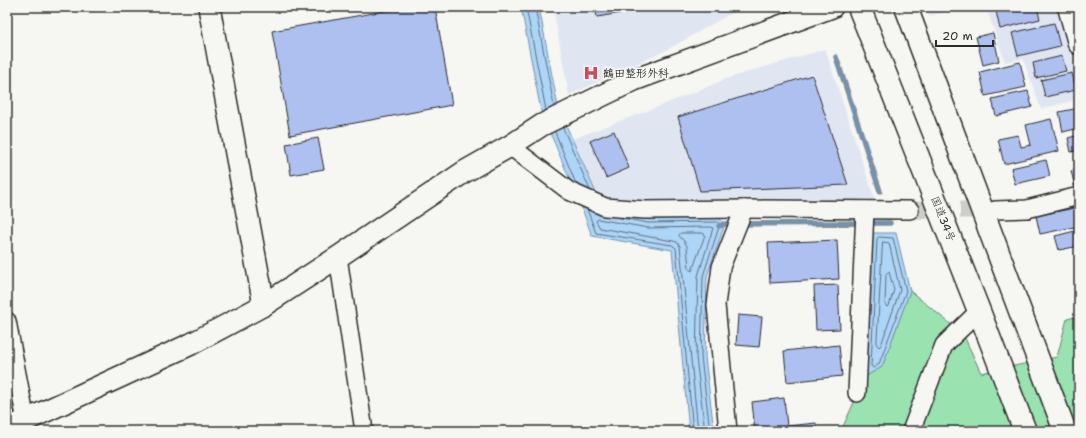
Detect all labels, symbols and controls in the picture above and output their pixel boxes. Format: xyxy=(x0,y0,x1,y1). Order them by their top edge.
scale bar xyxy=(936,22,993,48)
text: 20 m xyxy=(942,28,973,44)
hospital icon: 鶴田整形外科 xyxy=(582,64,600,82)
place label: 鶴田整形外科 xyxy=(603,66,669,81)
street label: 国道34号 xyxy=(927,194,959,244)

